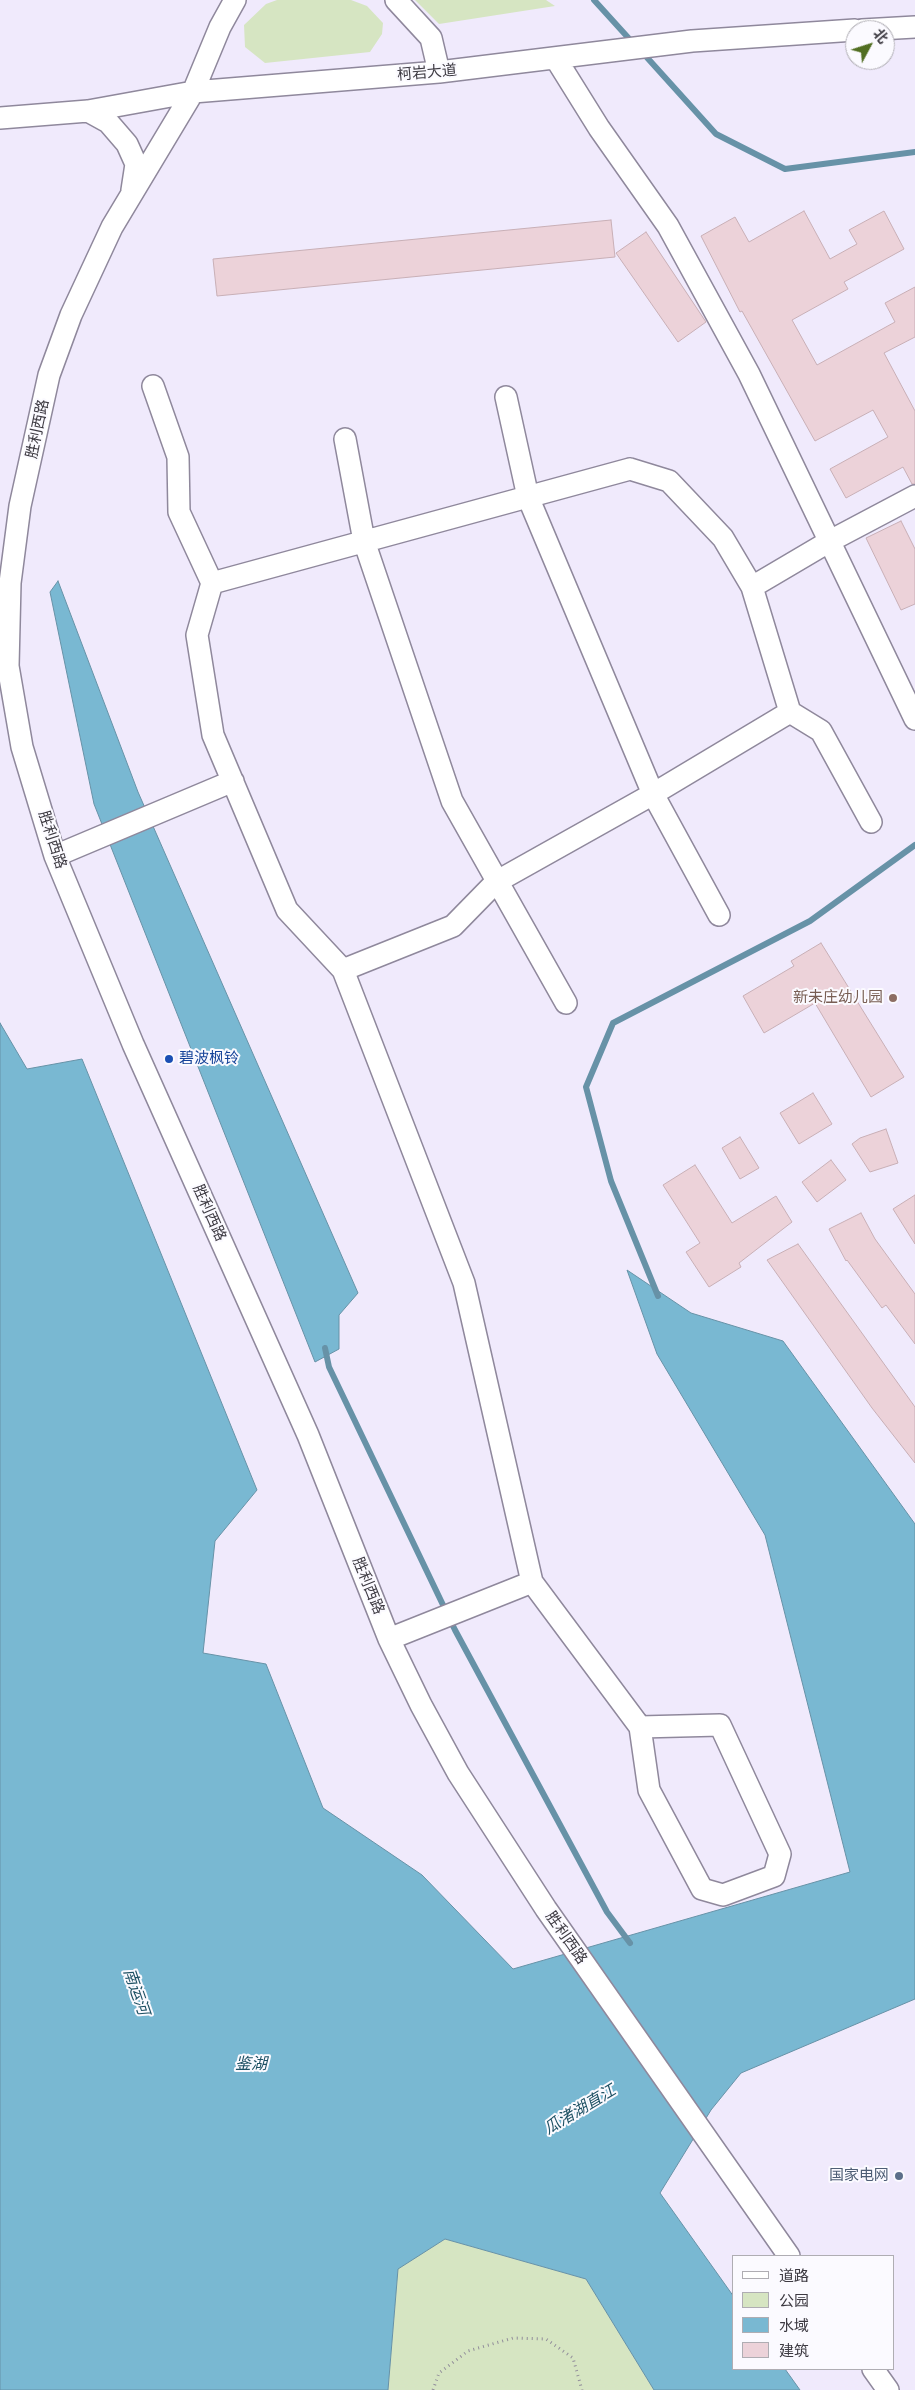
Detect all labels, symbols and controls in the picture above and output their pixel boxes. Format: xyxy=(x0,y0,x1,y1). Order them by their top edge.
north arrow xyxy=(845,20,895,70)
text: 北 xyxy=(869,24,893,47)
street label: 柯岩大道 xyxy=(396,61,458,85)
street label: 胜利西路 xyxy=(23,398,53,460)
street label: 胜利西路 xyxy=(34,809,70,871)
place label: 新未庄幼儿园 xyxy=(793,989,883,1007)
marker: 新未庄幼儿园 xyxy=(887,992,899,1004)
place label: 碧波枫铃 xyxy=(179,1050,239,1068)
marker: 碧波枫铃 xyxy=(163,1053,175,1065)
street label: 胜利西路 xyxy=(189,1182,229,1244)
street label: 胜利西路 xyxy=(348,1555,388,1617)
street label: 胜利西路 xyxy=(541,1908,591,1968)
water label: 南运河 xyxy=(119,1966,153,2018)
water label: 鉴湖 xyxy=(235,2054,267,2074)
water label: 瓜渚湖直江 xyxy=(541,2081,619,2139)
place label: 国家电网 xyxy=(829,2167,889,2185)
marker: 国家电网 xyxy=(893,2170,905,2182)
legend xyxy=(732,2255,895,2370)
text: 道路 xyxy=(779,2265,809,2285)
text: 公园 xyxy=(779,2290,809,2310)
text: 水域 xyxy=(779,2315,809,2335)
text: 建筑 xyxy=(779,2340,809,2360)

